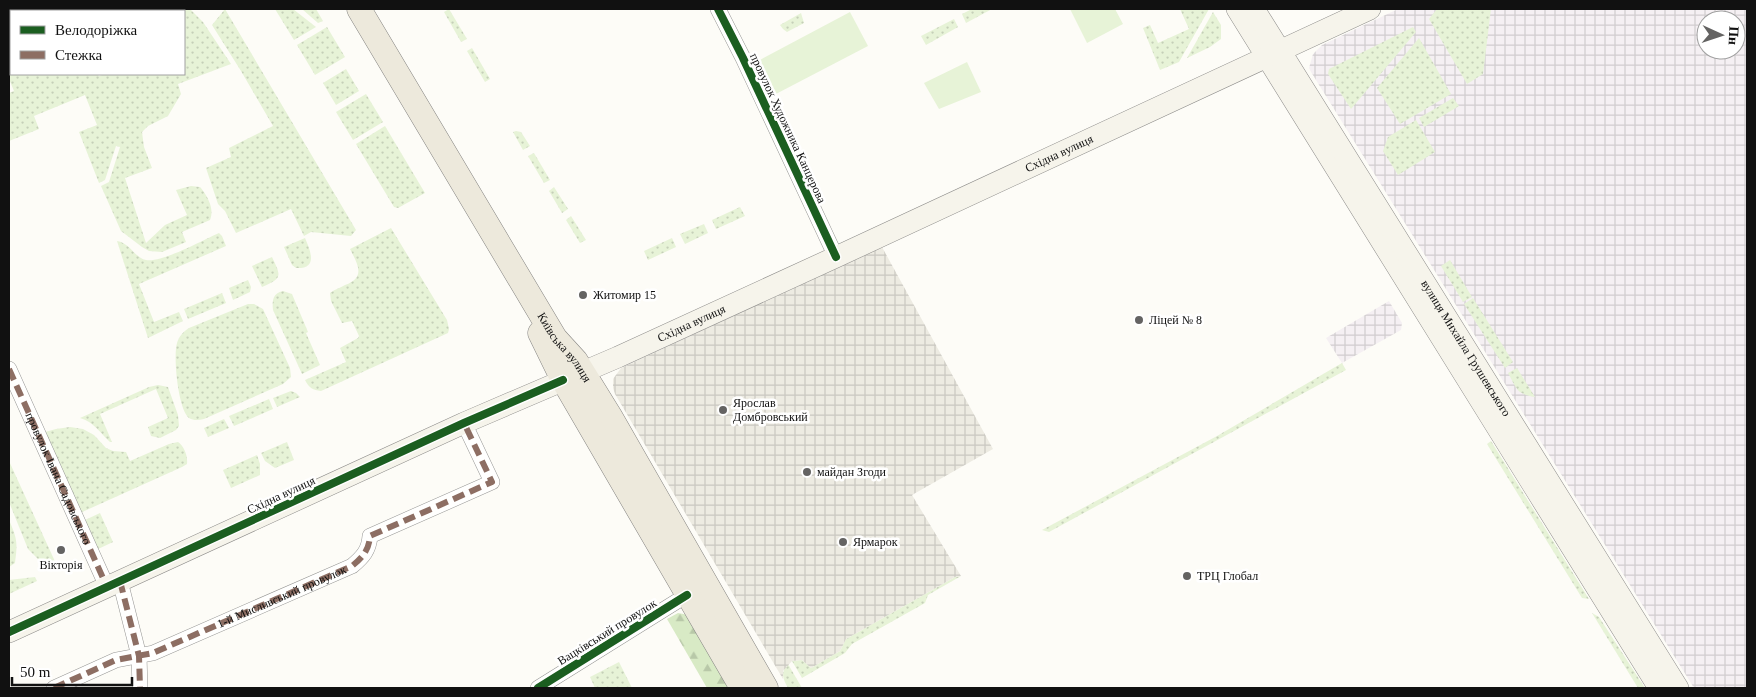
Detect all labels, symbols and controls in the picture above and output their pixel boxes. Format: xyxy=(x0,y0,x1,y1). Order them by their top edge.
legend xyxy=(10,10,185,75)
north arrow xyxy=(1696,10,1746,60)
text: Велодоріжка xyxy=(55,22,137,38)
text: Пн xyxy=(1725,26,1741,46)
text: Стежка xyxy=(55,47,102,63)
street label: провулок Художника Канцерова xyxy=(747,51,829,206)
street label: Східна вулиця xyxy=(1023,131,1096,175)
street label: вулиця Михайла Грушевського xyxy=(1418,278,1514,419)
place label: Житомир 15 xyxy=(593,288,656,302)
marker: Житомир 15 xyxy=(577,289,589,301)
street label: Східна вулиця xyxy=(655,301,728,345)
street label: Київська вулиця xyxy=(534,310,595,385)
place label: Ліцей № 8 xyxy=(1149,313,1202,327)
marker: Ліцей № 8 xyxy=(1133,314,1145,326)
place label: Ярослав Домбровський xyxy=(733,396,808,424)
marker: Ярослав Домбровський xyxy=(717,404,729,416)
street label: провулок Івана Садовського xyxy=(22,410,94,547)
place label: майдан Згоди xyxy=(817,465,887,479)
marker: майдан Згоди xyxy=(801,466,813,478)
street label: Східна вулиця xyxy=(245,473,318,517)
place label: Ярмарок xyxy=(853,535,898,549)
marker: Ярмарок xyxy=(837,536,849,548)
marker: Вікторія xyxy=(55,544,67,556)
place label: Вікторія xyxy=(40,558,83,572)
street label: 1-й Мисливський провулок xyxy=(215,562,348,631)
place label: ТРЦ Глобал xyxy=(1197,569,1258,583)
marker: ТРЦ Глобал xyxy=(1181,570,1193,582)
street label: Вацківський провулок xyxy=(555,596,659,668)
scale bar xyxy=(12,654,132,686)
text: 50 m xyxy=(20,664,51,680)

